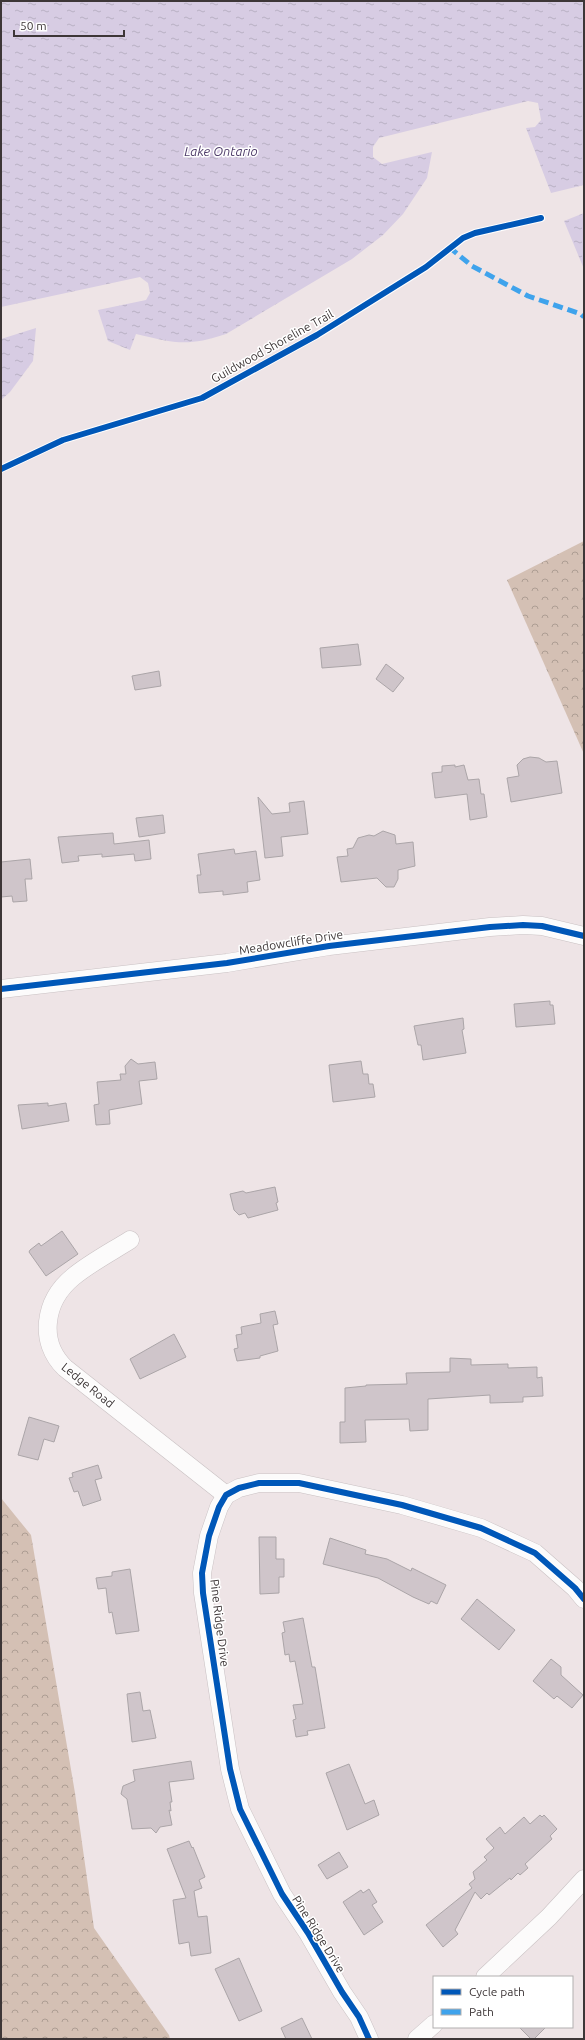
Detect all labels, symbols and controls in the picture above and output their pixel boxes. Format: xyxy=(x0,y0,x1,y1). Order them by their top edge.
scale bar xyxy=(14,12,124,38)
text: 50 m xyxy=(20,19,47,32)
water label: Lake Ontario xyxy=(184,144,258,158)
street label: Guildwood Shoreline Trail xyxy=(209,307,335,385)
street label: Meadowcliffe Drive xyxy=(238,927,344,957)
street label: Ledge Road xyxy=(59,1360,117,1410)
street label: Pine Ridge Drive xyxy=(208,1578,232,1668)
street label: Pine Ridge Drive xyxy=(290,1893,348,1975)
legend xyxy=(433,1976,573,2028)
text: Cycle path xyxy=(469,1985,525,1998)
text: Path xyxy=(469,2005,494,2018)

